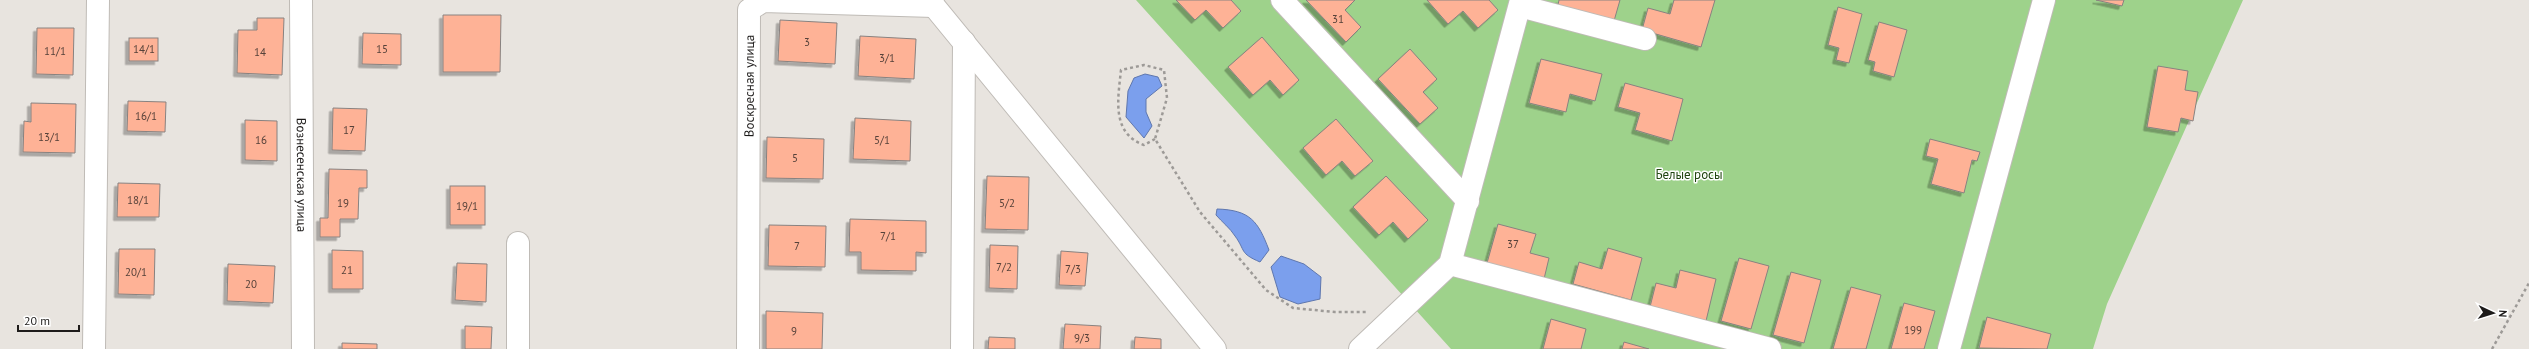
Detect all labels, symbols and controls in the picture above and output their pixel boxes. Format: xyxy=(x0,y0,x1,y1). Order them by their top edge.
house number: 31 xyxy=(1332,12,1344,26)
street label: Воскресная улица xyxy=(740,35,757,137)
house number: 3 xyxy=(804,35,810,49)
house number: 14/1 xyxy=(133,42,155,56)
house number: 15 xyxy=(376,42,388,56)
house number: 11/1 xyxy=(44,44,66,58)
house number: 14 xyxy=(254,45,266,59)
house number: 3/1 xyxy=(879,51,895,65)
house number: 16/1 xyxy=(135,109,157,123)
street label: Вознесенская улица xyxy=(293,118,311,232)
house number: 17 xyxy=(343,123,355,137)
house number: 13/1 xyxy=(38,130,60,144)
house number: 16 xyxy=(255,133,267,147)
house number: 5/1 xyxy=(874,133,890,147)
house number: 5 xyxy=(792,151,798,165)
park label: Белые росы xyxy=(1655,166,1723,183)
house number: 18/1 xyxy=(127,193,149,207)
house number: 19 xyxy=(337,196,349,210)
house number: 5/2 xyxy=(999,196,1015,210)
house number: 19/1 xyxy=(456,199,478,213)
house number: 7/1 xyxy=(880,229,896,243)
house number: 37 xyxy=(1507,237,1519,251)
house number: 7 xyxy=(794,239,800,253)
house number: 7/2 xyxy=(996,260,1012,274)
house number: 7/3 xyxy=(1065,262,1081,276)
house number: 21 xyxy=(341,263,353,277)
house number: 20/1 xyxy=(125,265,147,279)
house number: 20 xyxy=(245,277,257,291)
north arrow xyxy=(2473,293,2513,333)
scale bar xyxy=(18,307,79,333)
text: N xyxy=(2496,310,2510,318)
text: 20 m xyxy=(24,313,50,328)
house number: 199 xyxy=(1904,323,1922,337)
house number: 9 xyxy=(791,324,797,338)
house number: 9/3 xyxy=(1074,331,1090,345)

